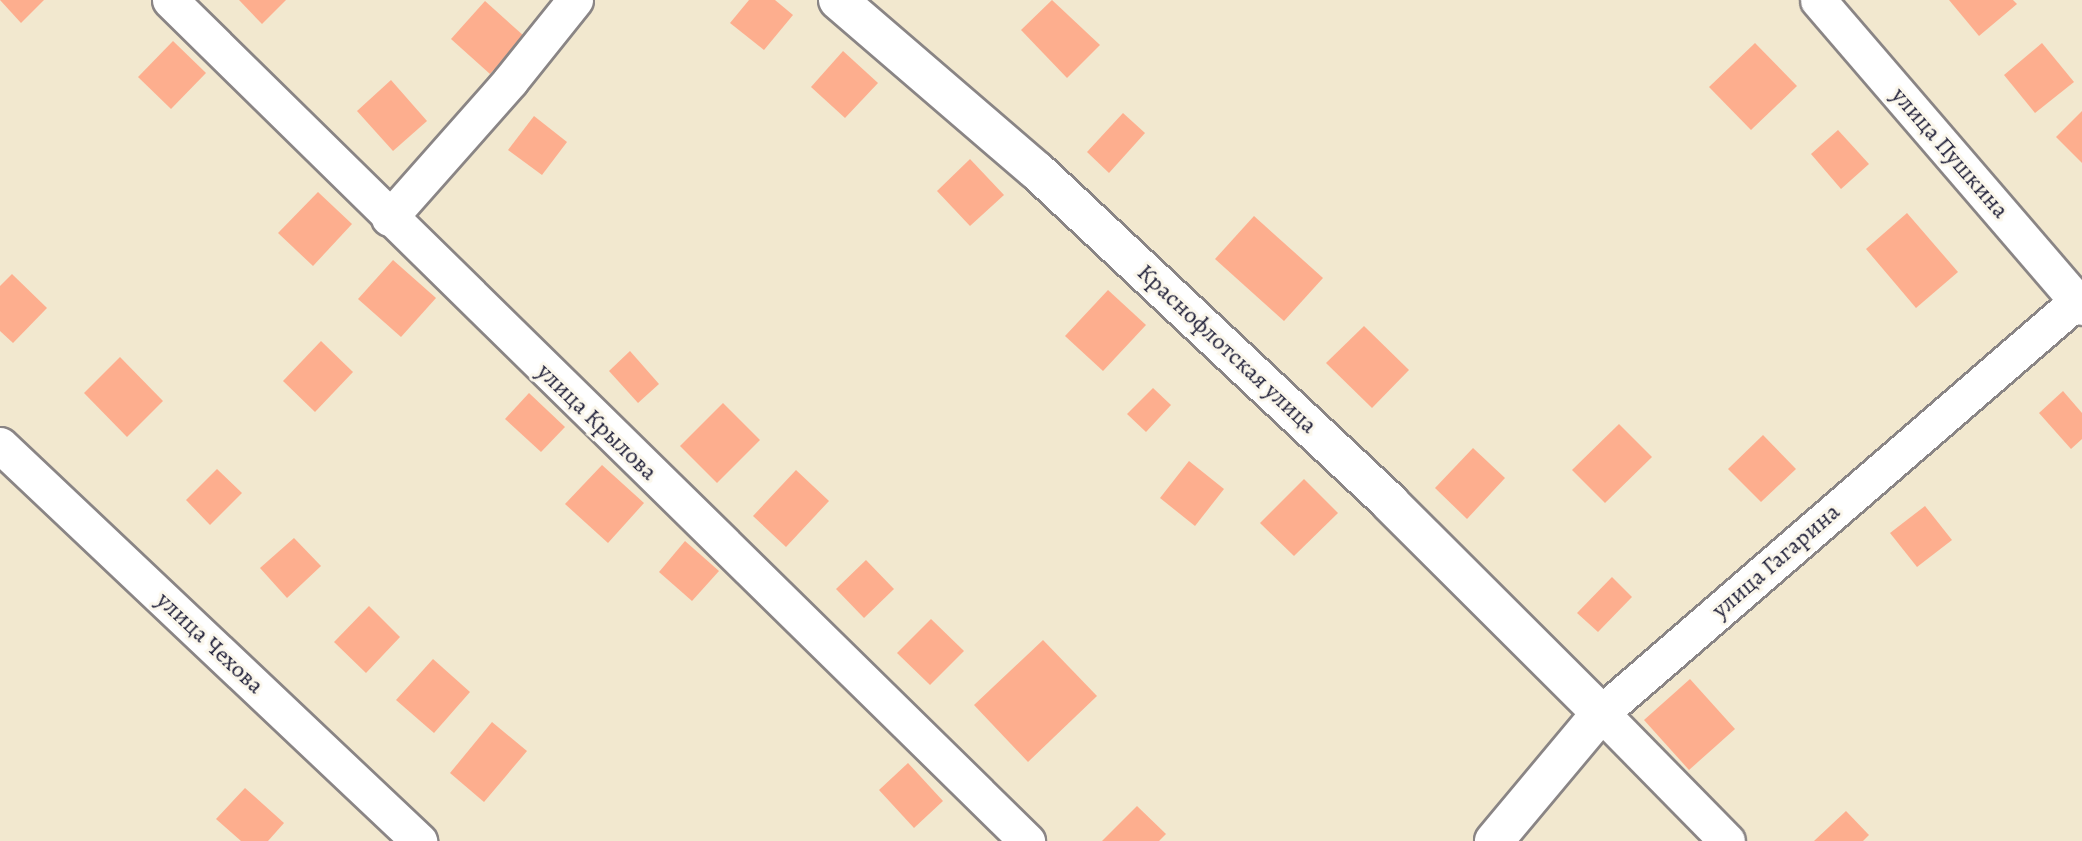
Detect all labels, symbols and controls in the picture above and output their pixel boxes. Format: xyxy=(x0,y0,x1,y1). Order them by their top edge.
street label: улица Пушкина xyxy=(1885,82,2015,224)
street label: Краснофлотская улица xyxy=(1131,258,1323,440)
street label: улица Крылова xyxy=(531,357,663,487)
street label: улица Гагарина xyxy=(1706,498,1846,624)
street label: улица Чехова xyxy=(150,586,270,700)

